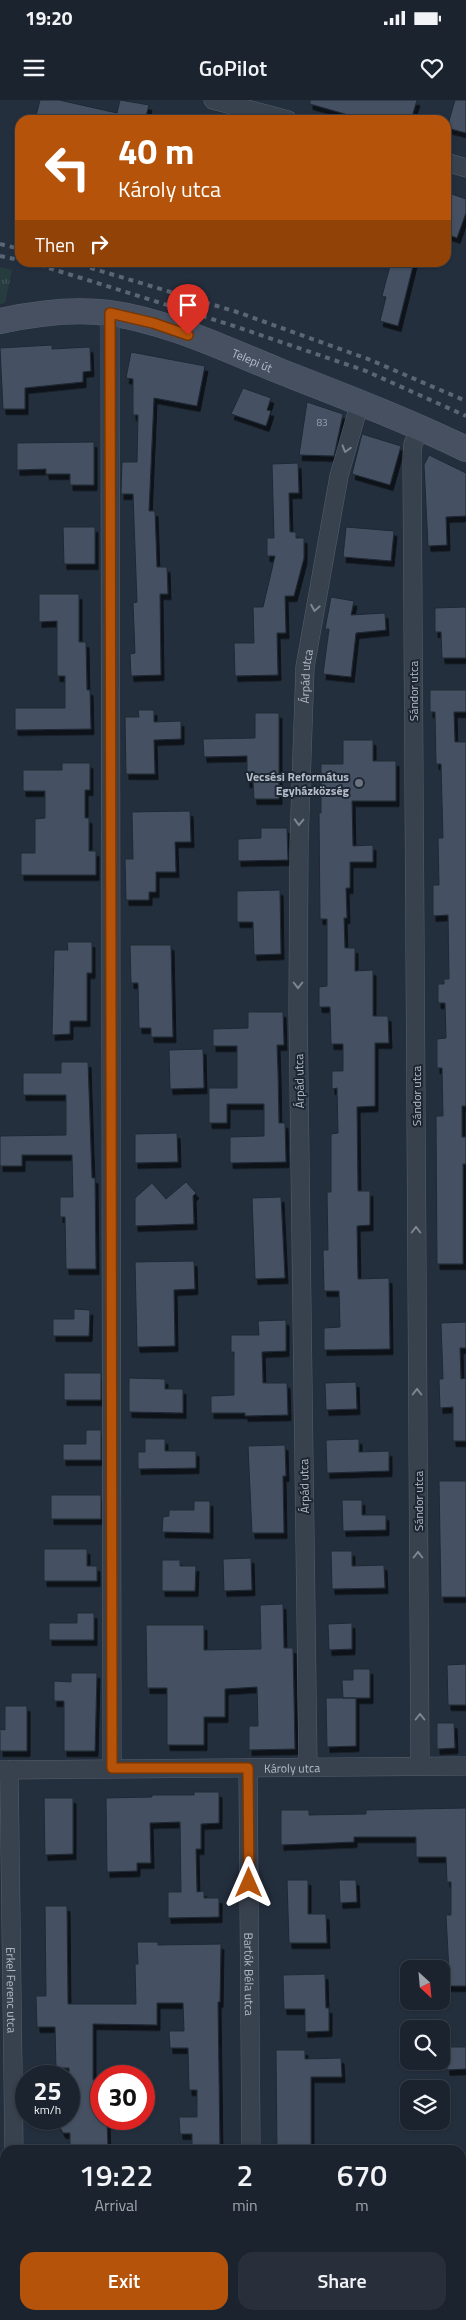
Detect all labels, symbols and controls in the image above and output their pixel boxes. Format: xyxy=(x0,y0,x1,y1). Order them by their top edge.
text: 19:20 xyxy=(25,3,72,32)
text: GoPilot xyxy=(199,51,267,85)
icon: menu xyxy=(20,54,48,82)
icon: heart xyxy=(418,54,446,82)
text: 40 m xyxy=(118,124,194,178)
icon: left xyxy=(35,135,100,200)
text: Károly utca xyxy=(118,172,221,206)
text: Then xyxy=(35,230,75,259)
icon: right xyxy=(85,230,113,258)
pin xyxy=(167,284,209,335)
icon: arrive xyxy=(174,291,202,319)
street label: Telepi út xyxy=(229,343,276,377)
house number: 83 xyxy=(316,415,328,430)
one-way arrow xyxy=(342,444,352,452)
one-way arrow xyxy=(311,604,321,613)
street label: Árpád utca xyxy=(294,648,318,704)
street label: Sándor utca xyxy=(404,661,423,721)
place label: Vecsési Református Egyházközség xyxy=(246,767,350,800)
marker: Vecsési Református Egyházközség xyxy=(353,777,365,789)
one-way arrow xyxy=(294,819,305,827)
one-way arrow xyxy=(293,981,303,989)
street label: Árpád utca xyxy=(289,1054,309,1108)
street label: Sándor utca xyxy=(407,1066,426,1126)
one-way arrow xyxy=(411,1226,422,1234)
one-way arrow xyxy=(412,1388,423,1396)
street label: Árpád utca xyxy=(294,1459,314,1513)
street label: Sándor utca xyxy=(409,1471,428,1531)
one-way arrow xyxy=(413,1551,424,1559)
one-way arrow xyxy=(414,1713,425,1721)
street label: Károly utca xyxy=(264,1758,320,1777)
position arrow xyxy=(222,1856,274,1908)
street label: Bartók Béla utca xyxy=(240,1932,259,2016)
street label: Erkel Ferenc utca xyxy=(2,1947,22,2033)
north arrow xyxy=(400,1960,450,2010)
map controls xyxy=(400,1960,450,2130)
button: search xyxy=(400,2020,450,2070)
speed limit sign: 30 xyxy=(90,2065,155,2130)
text: 25 xyxy=(33,2072,62,2110)
button: layers xyxy=(400,2080,450,2130)
text: km/h xyxy=(34,2100,61,2119)
text: 19:22 xyxy=(79,2152,153,2198)
text: 2 xyxy=(237,2152,253,2198)
text: 670 xyxy=(337,2152,387,2198)
text: Arrival xyxy=(94,2193,138,2217)
text: min xyxy=(232,2193,258,2217)
text: m xyxy=(355,2193,369,2217)
button: Exit xyxy=(20,2252,228,2310)
button: Share xyxy=(238,2252,446,2310)

